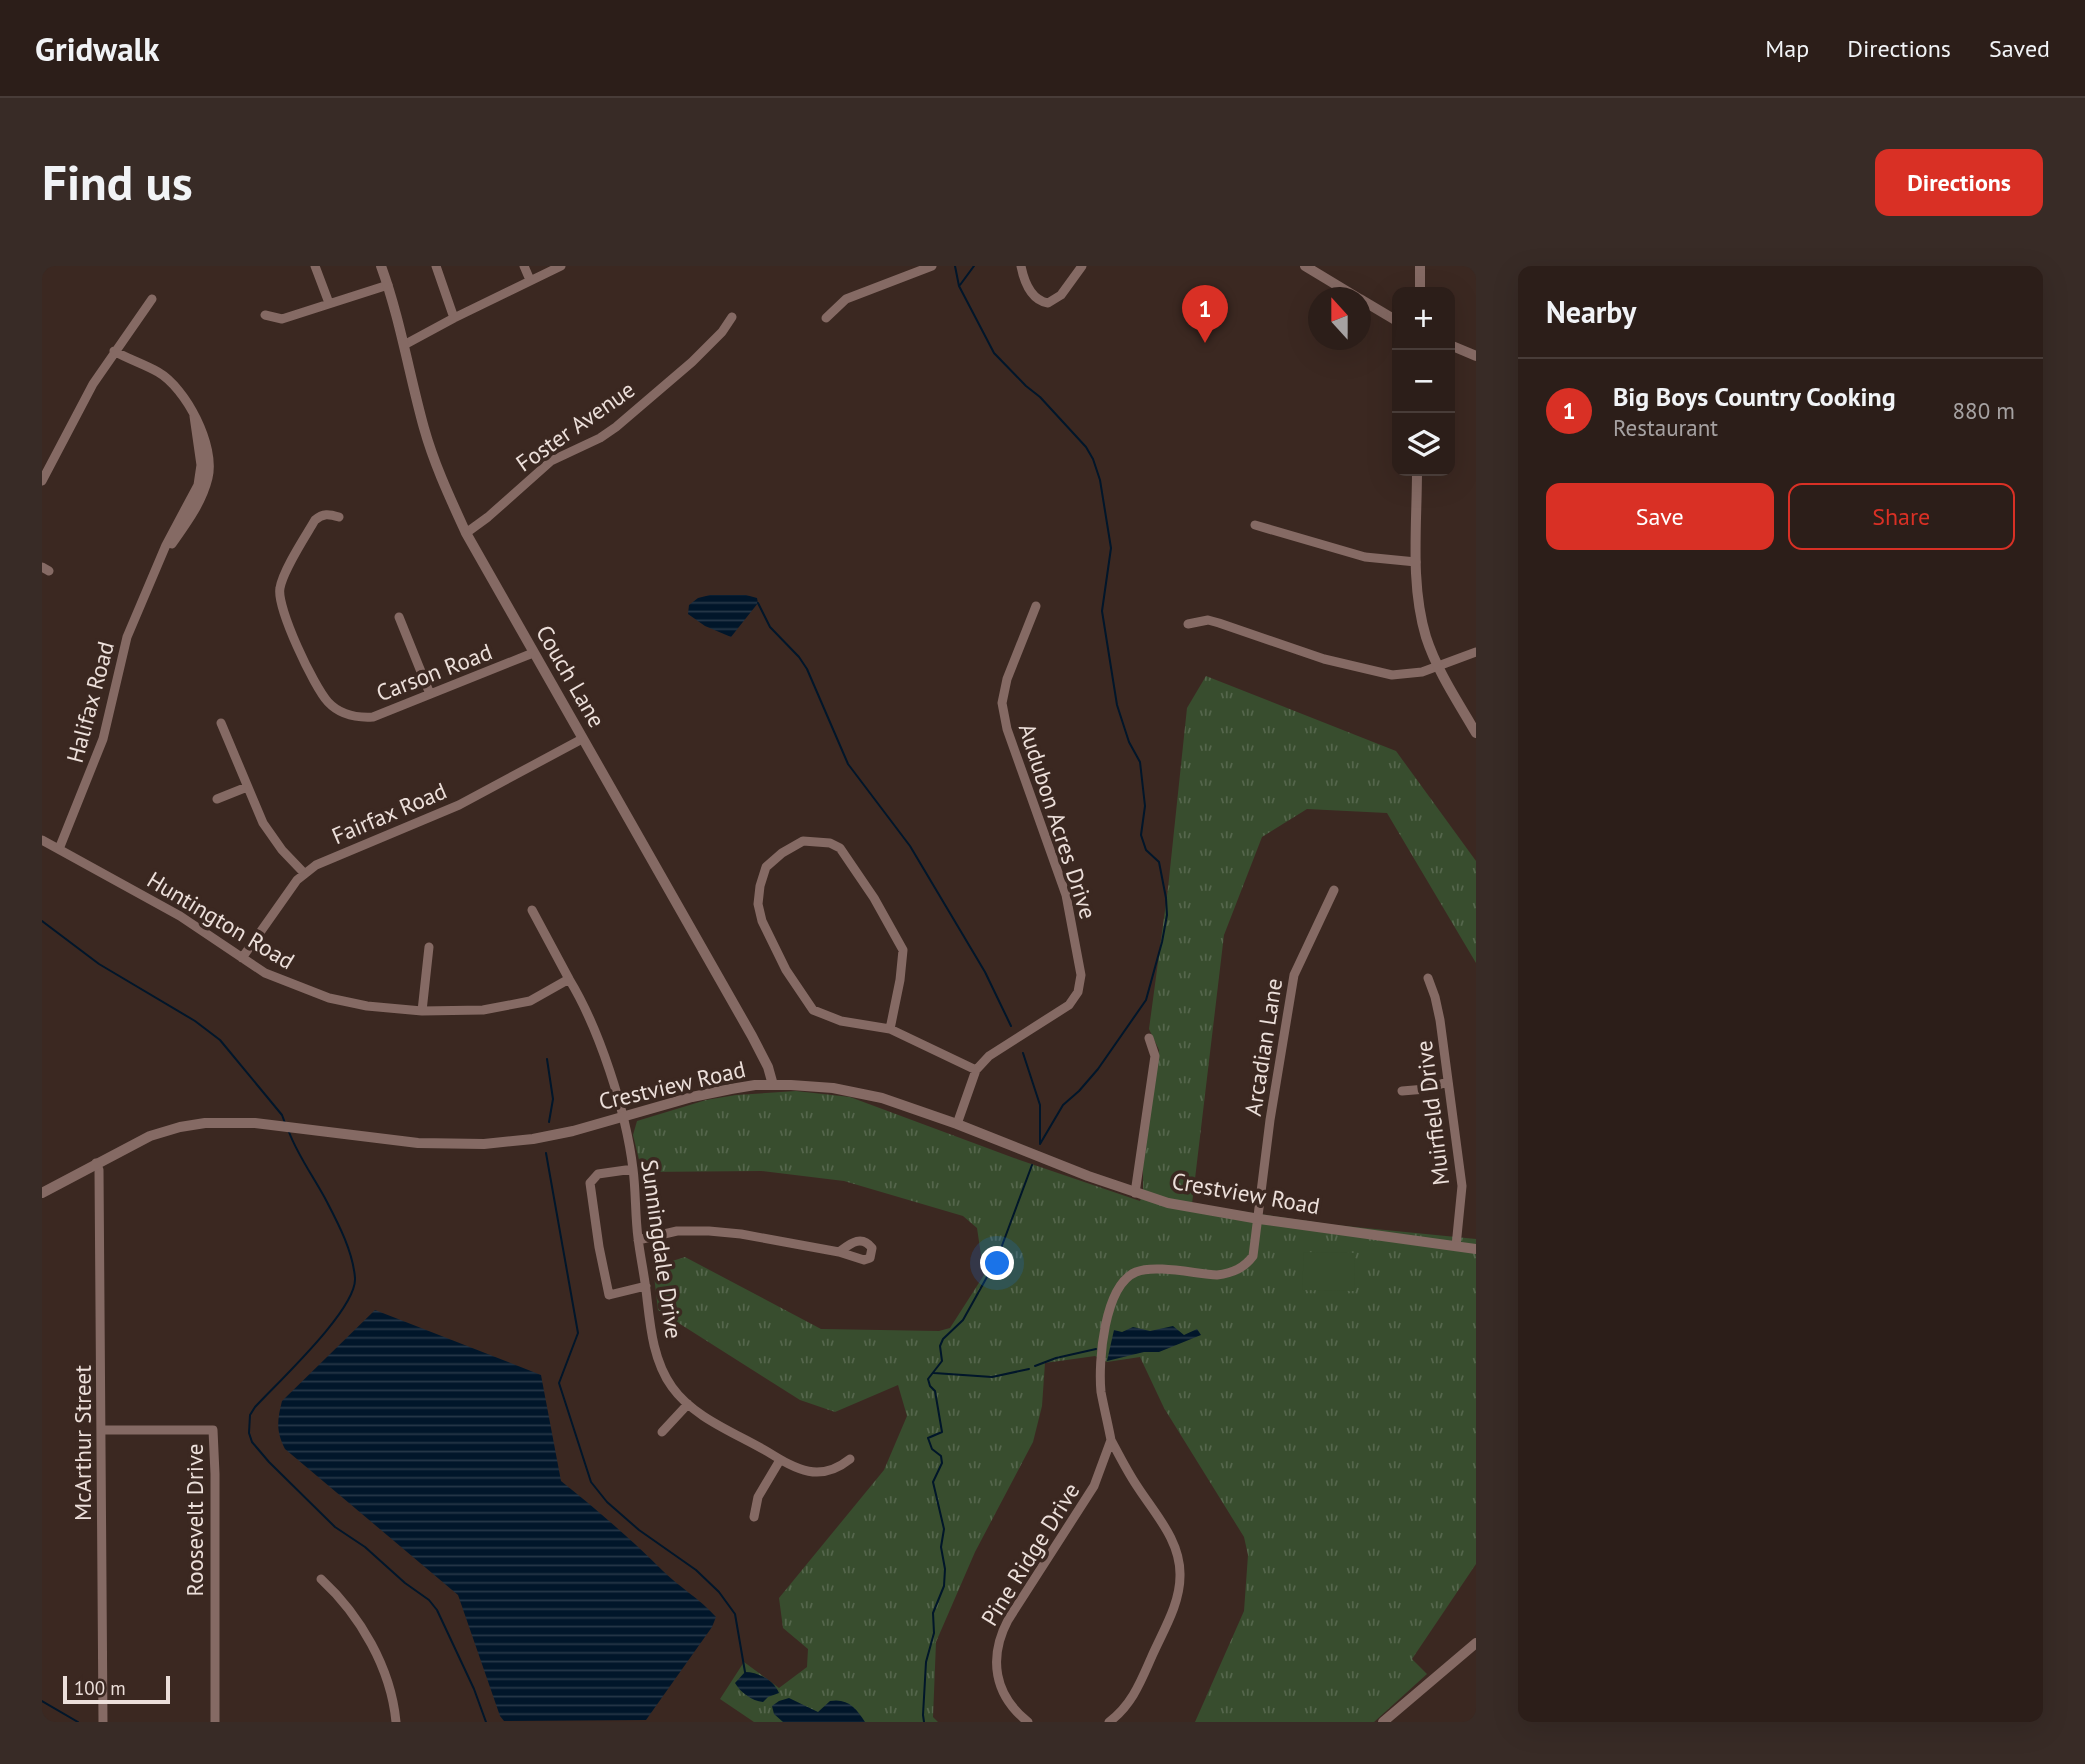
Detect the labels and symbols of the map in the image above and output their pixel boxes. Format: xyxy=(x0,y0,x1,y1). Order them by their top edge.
pin: 1 xyxy=(1182,285,1228,343)
north arrow xyxy=(1308,287,1371,350)
street label: Foster Avenue xyxy=(510,374,640,478)
street label: Couch Lane xyxy=(530,620,612,732)
street label: Carson Road xyxy=(372,637,496,707)
street label: Halifax Road xyxy=(60,638,120,766)
street label: Audubon Acres Drive xyxy=(1013,720,1103,922)
street label: Fairfax Road xyxy=(327,776,451,850)
street label: Huntington Road xyxy=(142,865,300,975)
street label: Arcadian Lane xyxy=(1238,976,1288,1118)
street label: Muirfield Drive xyxy=(1409,1039,1455,1187)
street label: Crestview Road xyxy=(596,1054,748,1116)
street label: Sunningdale Drive xyxy=(635,1157,689,1341)
street label: Crestview Road xyxy=(1170,1166,1322,1220)
your location xyxy=(980,1246,1014,1280)
street label: McArthur Street xyxy=(68,1365,97,1521)
street label: Roosevelt Drive xyxy=(180,1444,209,1596)
street label: Pine Ridge Drive xyxy=(974,1477,1086,1631)
scale bar xyxy=(63,1673,170,1705)

